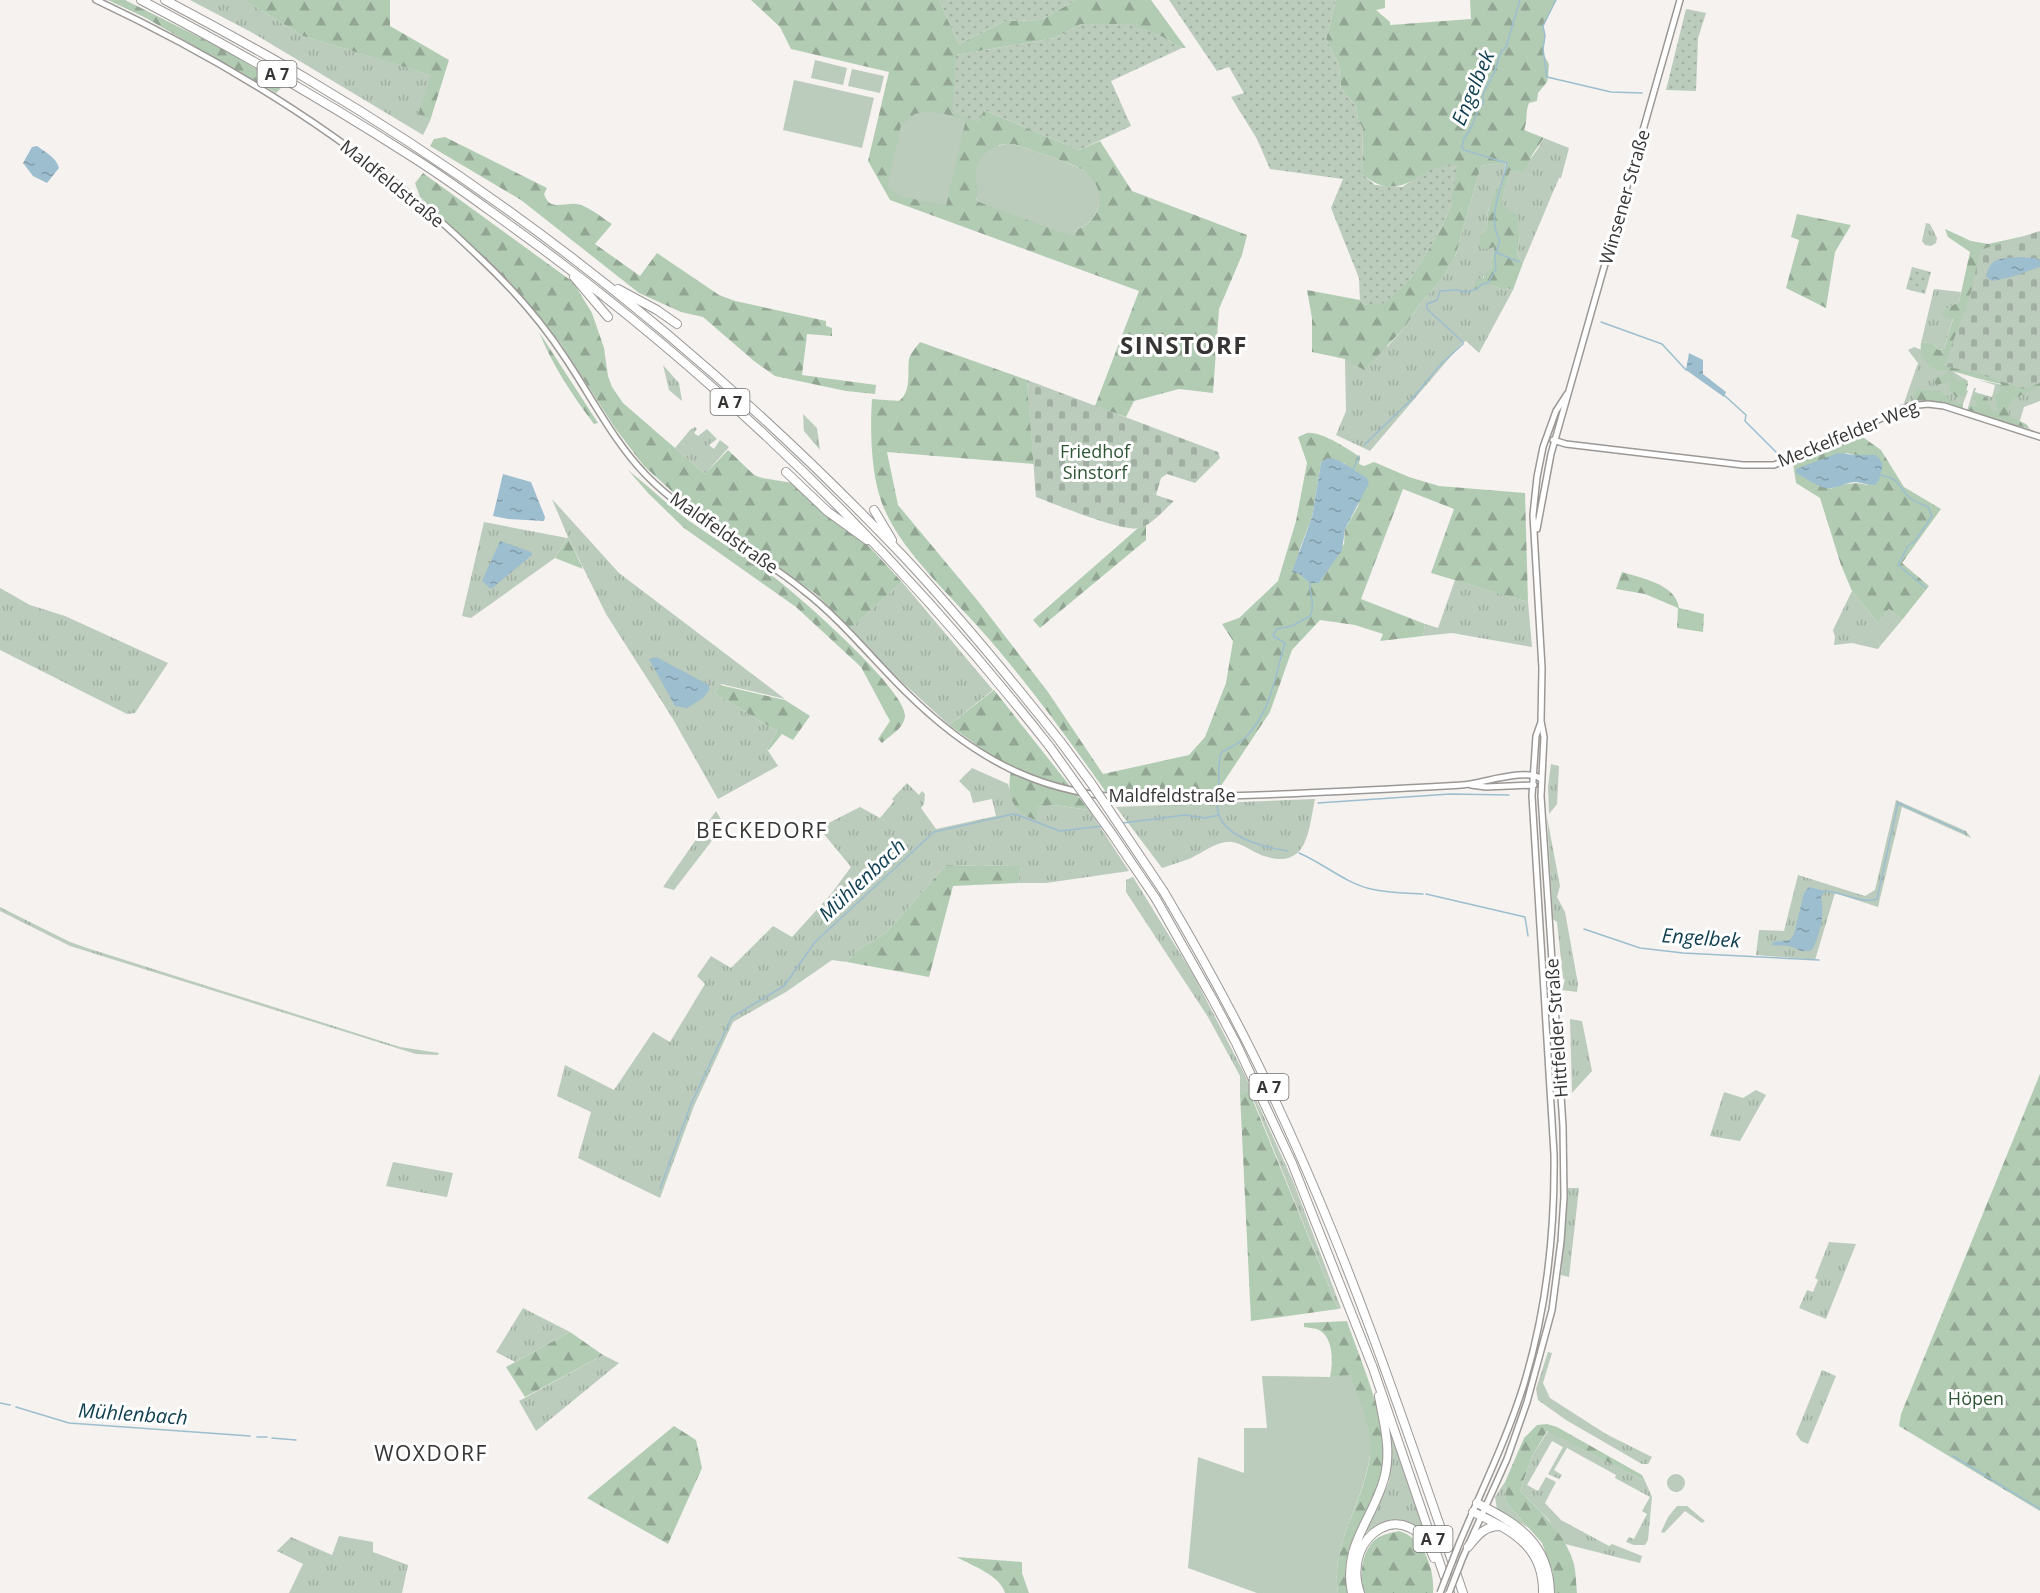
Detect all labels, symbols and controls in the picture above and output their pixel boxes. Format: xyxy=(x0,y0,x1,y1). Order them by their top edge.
water label: Engelbek xyxy=(1445,45,1501,129)
road number: A 7 xyxy=(258,61,296,87)
street label: Winsener Straße xyxy=(1593,127,1655,267)
street label: Maldfeldstraße xyxy=(336,134,450,233)
district label: SINSTORF xyxy=(1120,328,1248,361)
road number: A 7 xyxy=(710,389,750,415)
street label: Meckelfelder Weg xyxy=(1774,394,1922,472)
park label: Friedhof Sinstorf xyxy=(1060,439,1131,484)
street label: Maldfeldstraße xyxy=(666,486,784,578)
street label: Maldfeldstraße xyxy=(1108,783,1236,807)
district label: BECKEDORF xyxy=(696,816,828,844)
water label: Mühlenbach xyxy=(812,832,911,927)
water label: Engelbek xyxy=(1661,921,1742,954)
street label: Hittfelder Straße xyxy=(1539,958,1573,1098)
road number: A 7 xyxy=(1250,1074,1288,1100)
park label: Höpen xyxy=(1948,1386,2004,1410)
water label: Mühlenbach xyxy=(77,1396,189,1431)
district label: WOXDORF xyxy=(374,1439,488,1467)
road number: A 7 xyxy=(1414,1526,1452,1552)

